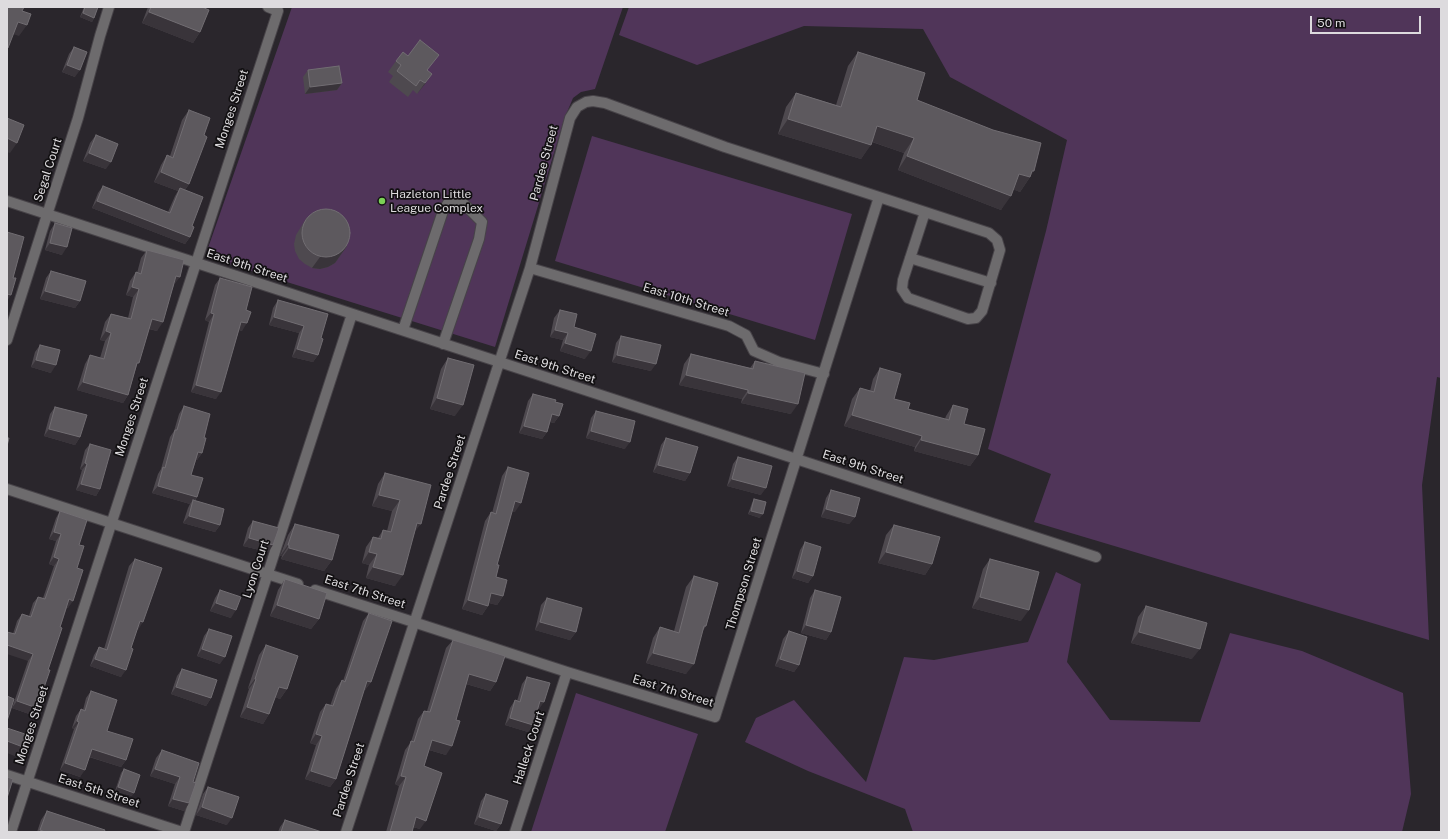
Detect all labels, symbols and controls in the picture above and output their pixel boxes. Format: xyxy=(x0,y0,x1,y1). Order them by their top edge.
scale bar xyxy=(1312,8,1423,34)
text: 50 m xyxy=(1317,16,1345,30)
street label: Monges Street xyxy=(212,68,252,150)
street label: Pardee Street xyxy=(527,124,561,202)
street label: Segal Court xyxy=(31,136,65,204)
place label: Hazleton Little League Complex xyxy=(390,187,483,215)
marker: Hazleton Little League Complex xyxy=(377,196,387,206)
street label: East 9th Street xyxy=(205,246,289,286)
street label: East 10th Street xyxy=(641,280,731,320)
street label: East 9th Street xyxy=(513,347,597,387)
street label: Monges Street xyxy=(112,376,152,458)
street label: Pardee Street xyxy=(431,433,469,511)
street label: East 9th Street xyxy=(821,447,905,487)
street label: Thompson Street xyxy=(723,536,765,632)
street label: Lyon Court xyxy=(240,538,272,600)
street label: East 7th Street xyxy=(323,572,407,612)
street label: East 7th Street xyxy=(631,672,715,710)
street label: Monges Street xyxy=(12,684,52,766)
street label: Halleck Court xyxy=(510,709,548,787)
street label: Pardee Street xyxy=(330,741,368,819)
street label: East 5th Street xyxy=(56,771,142,811)

